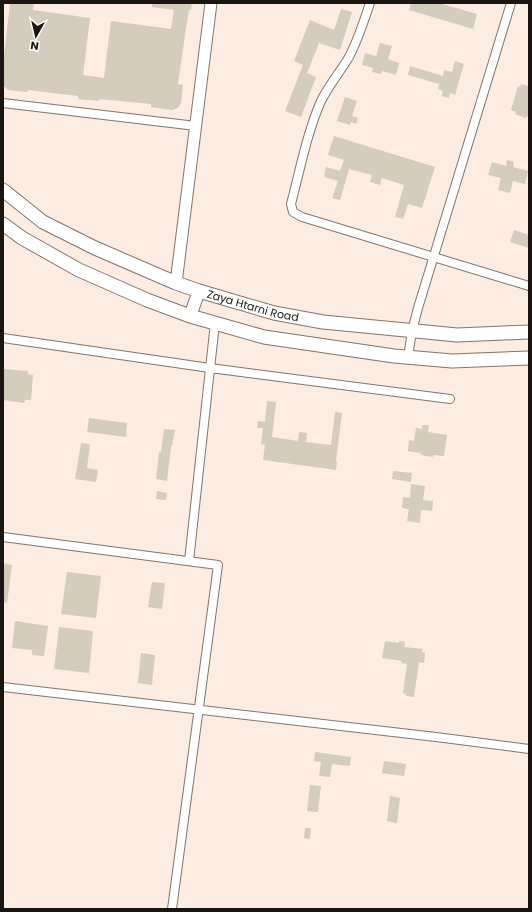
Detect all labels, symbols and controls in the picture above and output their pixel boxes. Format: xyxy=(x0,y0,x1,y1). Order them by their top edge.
north arrow xyxy=(16,16,56,56)
text: N xyxy=(29,37,40,54)
street label: Zaya Htarni Road xyxy=(205,286,300,325)

